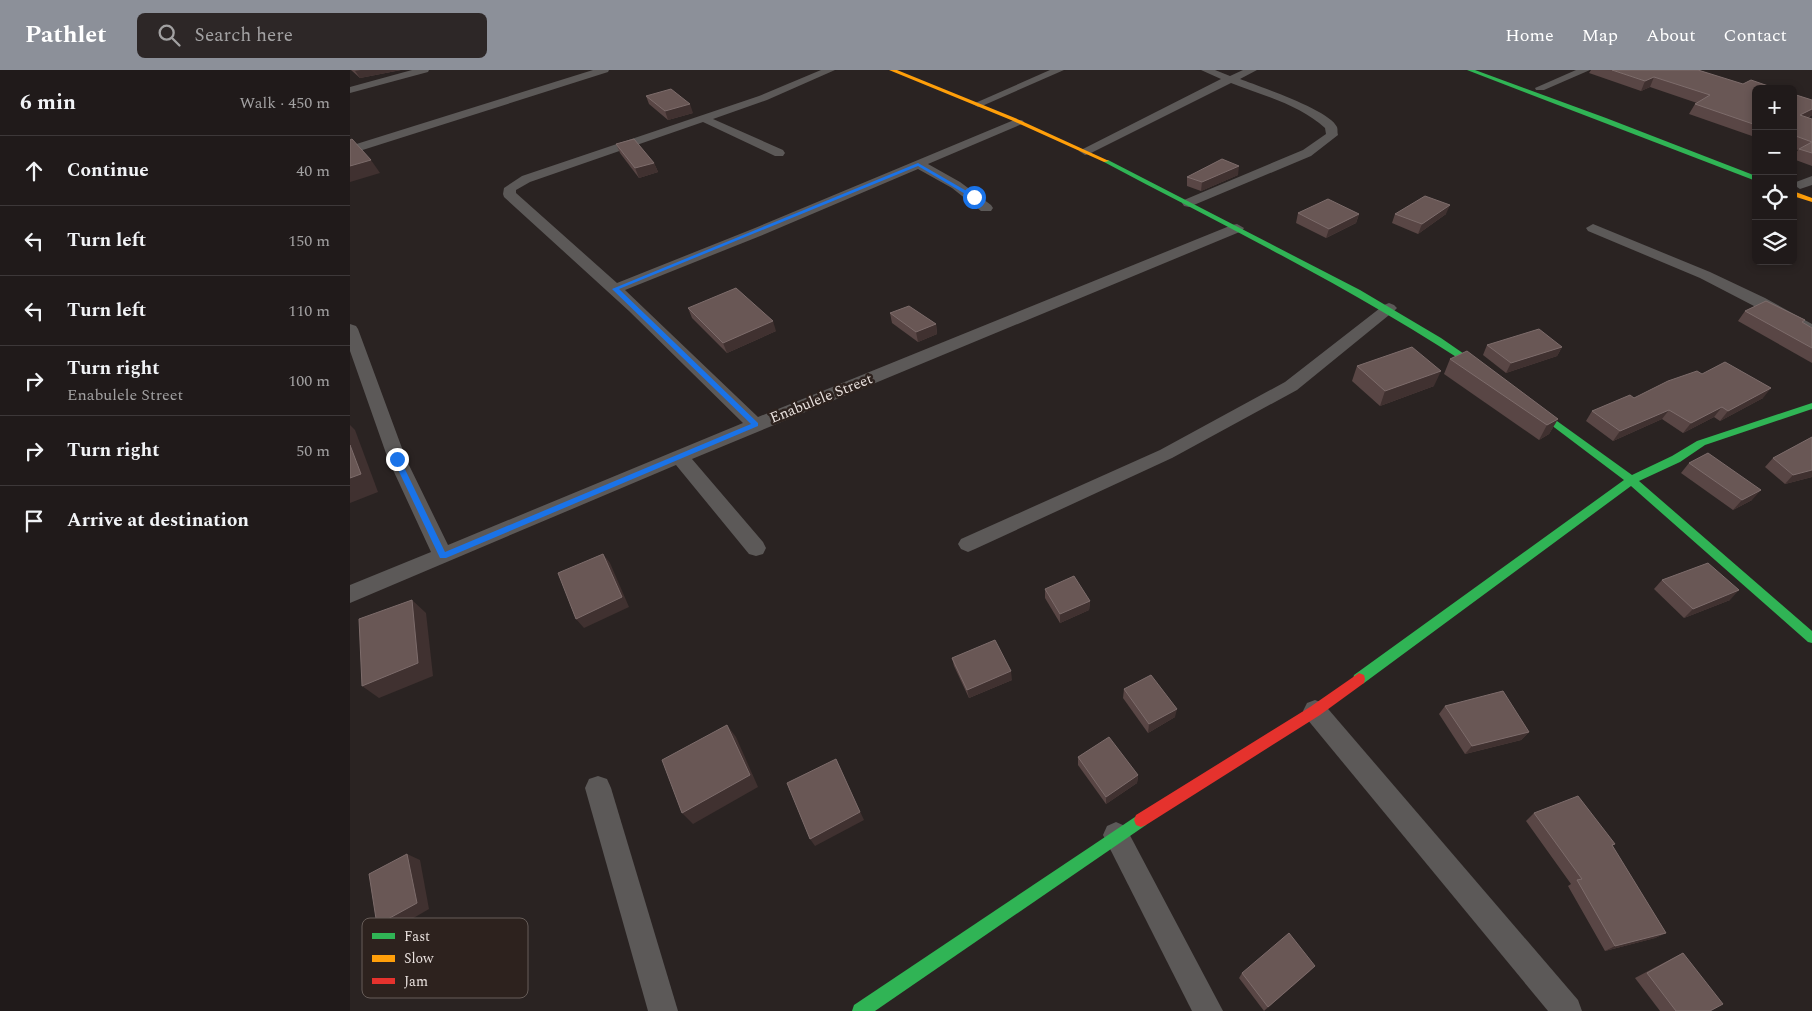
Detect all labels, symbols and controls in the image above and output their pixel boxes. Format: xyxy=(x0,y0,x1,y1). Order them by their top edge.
search box xyxy=(137,13,487,58)
text: Pathlet xyxy=(25,17,107,53)
icon: search xyxy=(155,21,183,49)
text: Search here xyxy=(195,21,293,50)
text: Home xyxy=(1505,22,1554,49)
text: Map xyxy=(1582,22,1618,49)
text: About xyxy=(1646,22,1696,49)
text: Contact xyxy=(1724,22,1787,49)
map controls xyxy=(1752,85,1797,265)
button: + xyxy=(1752,85,1797,130)
text: 6 min xyxy=(20,87,76,119)
text: Walk · 450 m xyxy=(239,91,330,115)
button: − xyxy=(1752,130,1797,175)
text: Continue xyxy=(67,156,149,185)
icon: ahead xyxy=(20,157,48,185)
text: 40 m xyxy=(296,159,330,183)
button: locate xyxy=(1752,175,1797,220)
route start xyxy=(963,186,986,209)
button: layers xyxy=(1752,220,1797,265)
text: Turn left xyxy=(67,226,146,255)
icon: left xyxy=(20,227,48,255)
text: 150 m xyxy=(288,229,330,253)
text: Turn left xyxy=(67,296,146,325)
icon: left xyxy=(20,297,48,325)
text: 110 m xyxy=(288,299,330,323)
text: Turn right xyxy=(67,354,160,383)
icon: right xyxy=(20,367,48,395)
street label: Enabulele Street xyxy=(766,367,876,430)
text: 100 m xyxy=(288,369,330,393)
text: Enabulele Street xyxy=(67,383,183,407)
text: Turn right xyxy=(67,436,160,465)
icon: right xyxy=(20,437,48,465)
text: 50 m xyxy=(296,439,330,463)
route end xyxy=(386,448,409,471)
text: Arrive at destination xyxy=(67,506,249,535)
icon: arrive xyxy=(20,507,48,535)
legend xyxy=(362,918,528,998)
text: Fast xyxy=(404,926,430,947)
text: Slow xyxy=(404,948,434,969)
text: Jam xyxy=(404,971,428,992)

